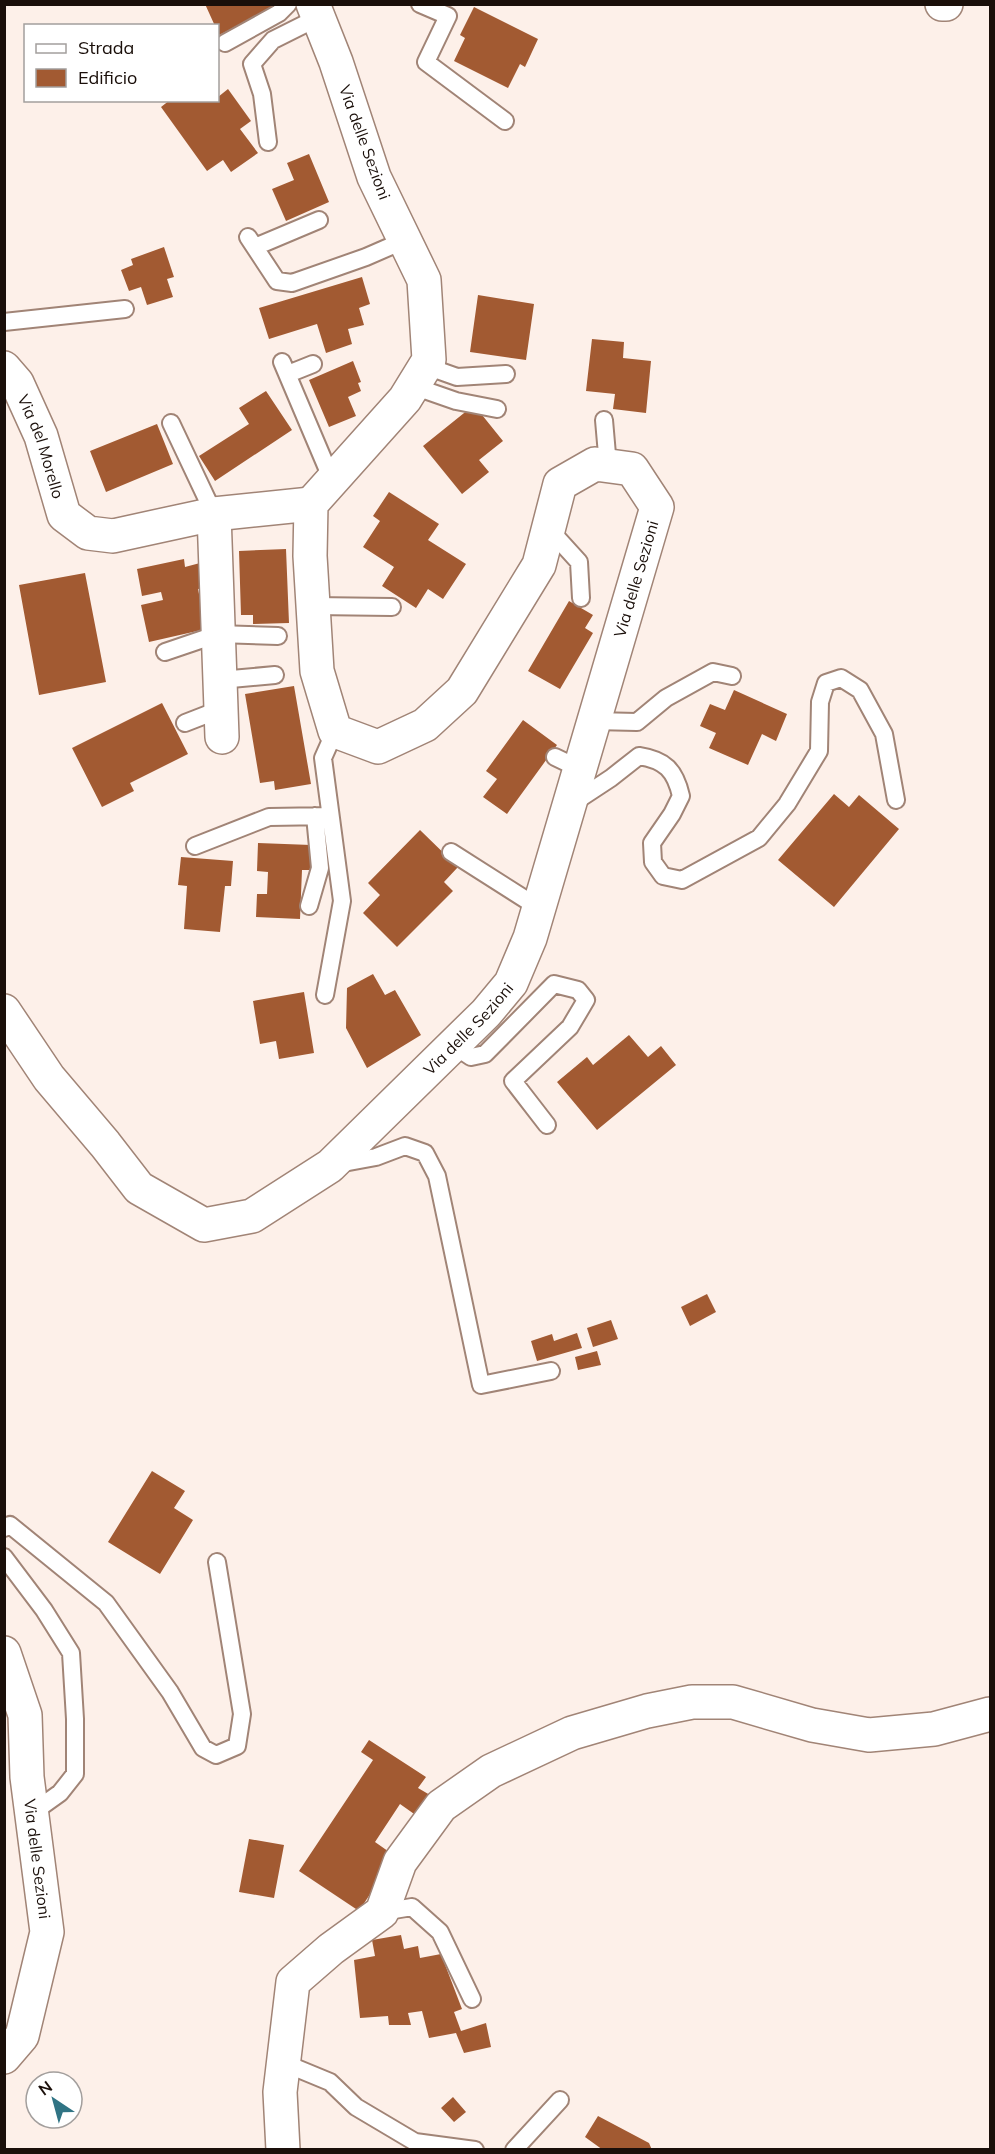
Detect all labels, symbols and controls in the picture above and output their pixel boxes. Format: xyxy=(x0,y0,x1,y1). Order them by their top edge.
legend xyxy=(24,24,219,102)
text: Strada xyxy=(78,36,134,59)
text: Edificio xyxy=(78,66,137,89)
street label: Via delle Sezioni xyxy=(335,82,395,202)
street label: Via del Morello xyxy=(13,391,69,501)
street label: Via delle Sezioni xyxy=(609,518,662,640)
street label: Via delle Sezioni xyxy=(419,978,517,1079)
street label: Via delle Sezioni xyxy=(20,1798,55,1920)
north arrow xyxy=(24,2070,84,2130)
text: N xyxy=(34,2076,56,2100)

